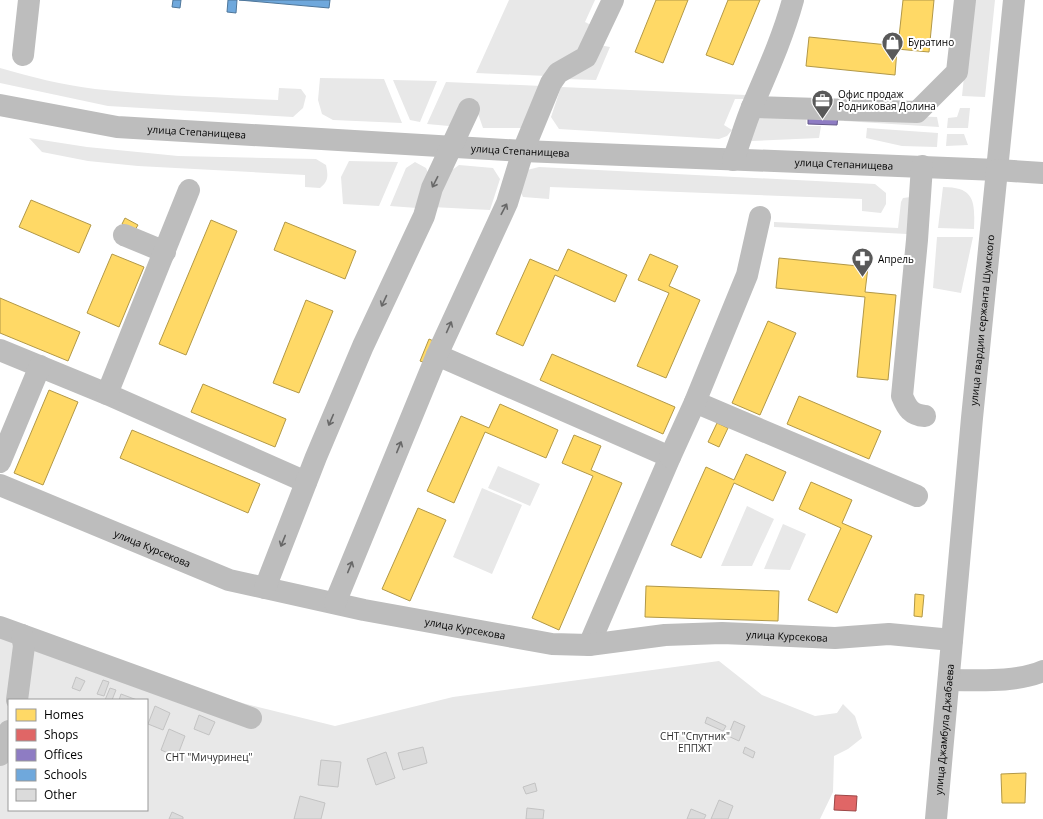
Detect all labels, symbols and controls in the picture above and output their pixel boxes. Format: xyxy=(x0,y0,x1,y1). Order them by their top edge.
shop icon: Буратино xyxy=(879,29,905,62)
place label: Буратино xyxy=(908,35,954,49)
office icon: Офис продаж Родниковая Долина xyxy=(810,87,836,120)
place label: Офис продаж Родниковая Долина xyxy=(838,87,936,113)
street label: улица Степанищева xyxy=(147,122,246,142)
street label: улица Степанищева xyxy=(471,141,570,160)
street label: улица Степанищева xyxy=(794,155,894,173)
one-way arrow xyxy=(431,176,438,188)
one-way arrow xyxy=(500,203,508,215)
street label: улица гвардии сержанта Шумского xyxy=(966,234,997,406)
pharmacy icon: Апрель xyxy=(849,246,875,279)
place label: Апрель xyxy=(878,252,914,266)
one-way arrow xyxy=(380,295,387,307)
one-way arrow xyxy=(446,321,453,333)
one-way arrow xyxy=(327,414,335,426)
one-way arrow xyxy=(396,441,403,453)
street label: улица Курсекова xyxy=(112,526,193,570)
one-way arrow xyxy=(279,535,287,547)
one-way arrow xyxy=(346,562,354,574)
street label: улица Курсекова xyxy=(424,614,507,642)
street label: улица Курсекова xyxy=(746,627,828,645)
street label: улица Джамбула Джабаева xyxy=(931,663,957,796)
legend xyxy=(8,699,148,811)
text: Homes xyxy=(44,706,84,723)
text: Shops xyxy=(44,726,79,743)
park label: СНТ "Спутник" ЕППЖТ xyxy=(660,729,730,755)
text: Offices xyxy=(44,746,83,763)
park label: СНТ "Мичуринец" xyxy=(166,750,252,764)
text: Schools xyxy=(44,766,87,783)
text: Other xyxy=(44,786,77,803)

